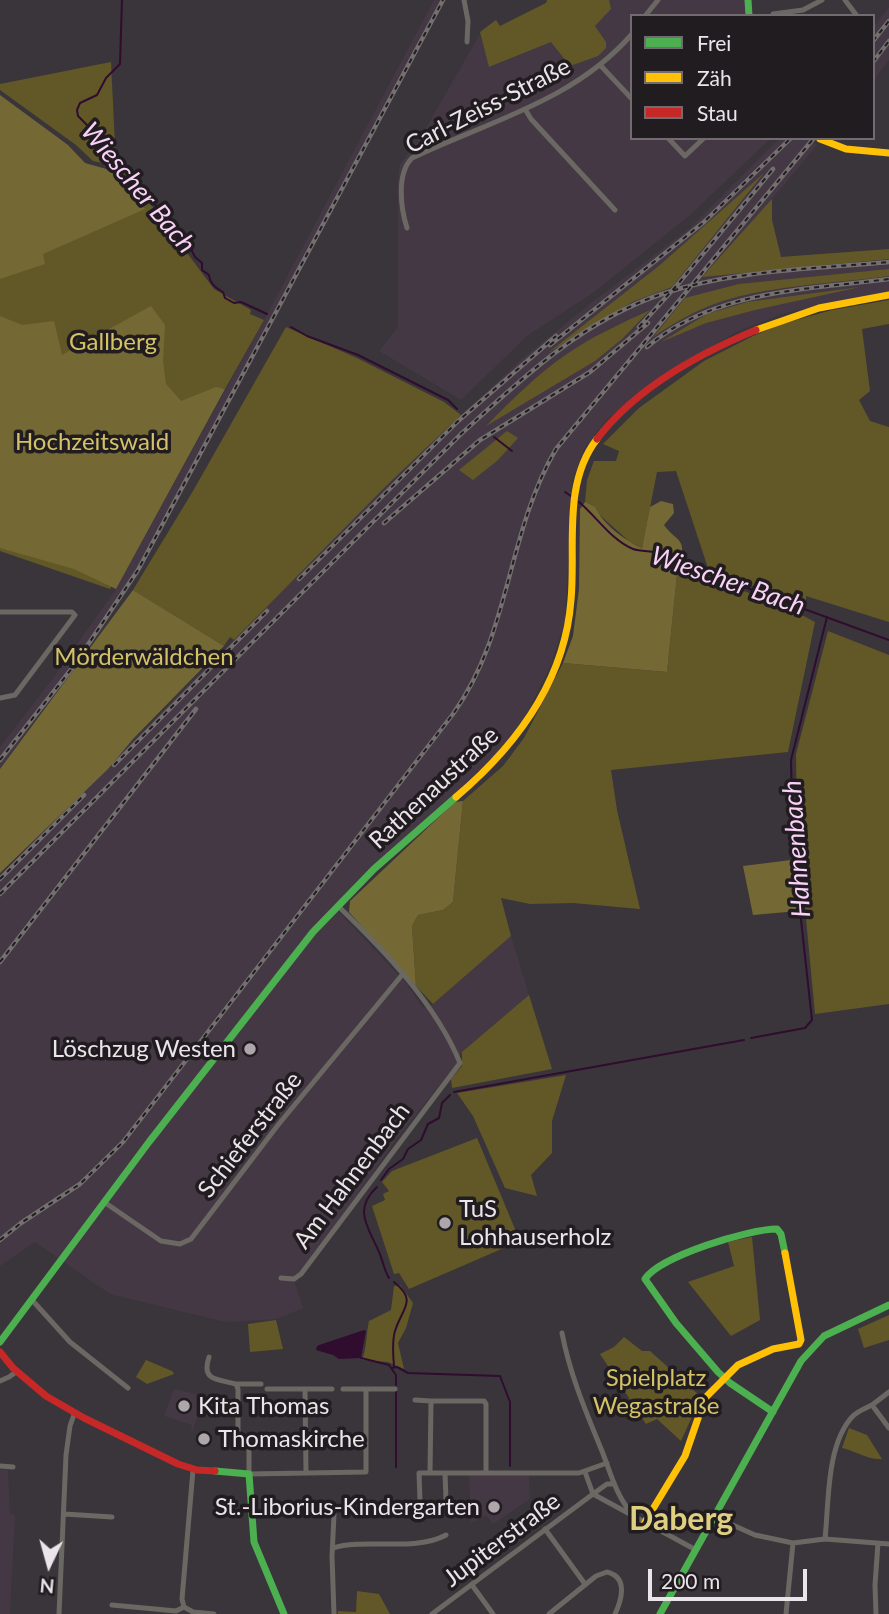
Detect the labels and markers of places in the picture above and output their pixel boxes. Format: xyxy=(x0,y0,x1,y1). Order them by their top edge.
place label: Löschzug Westen xyxy=(52,1035,236,1063)
marker: Löschzug Westen xyxy=(242,1041,258,1057)
place label: TuS Lohhauserholz xyxy=(459,1195,611,1251)
marker: TuS Lohhauserholz xyxy=(437,1215,453,1231)
place label: Kita Thomas xyxy=(198,1392,329,1420)
marker: Kita Thomas xyxy=(176,1398,192,1414)
place label: Thomaskirche xyxy=(218,1425,365,1453)
marker: Thomaskirche xyxy=(196,1431,212,1447)
place label: St.-Liborius-Kindergarten xyxy=(215,1493,480,1521)
marker: St.-Liborius-Kindergarten xyxy=(486,1499,502,1515)

